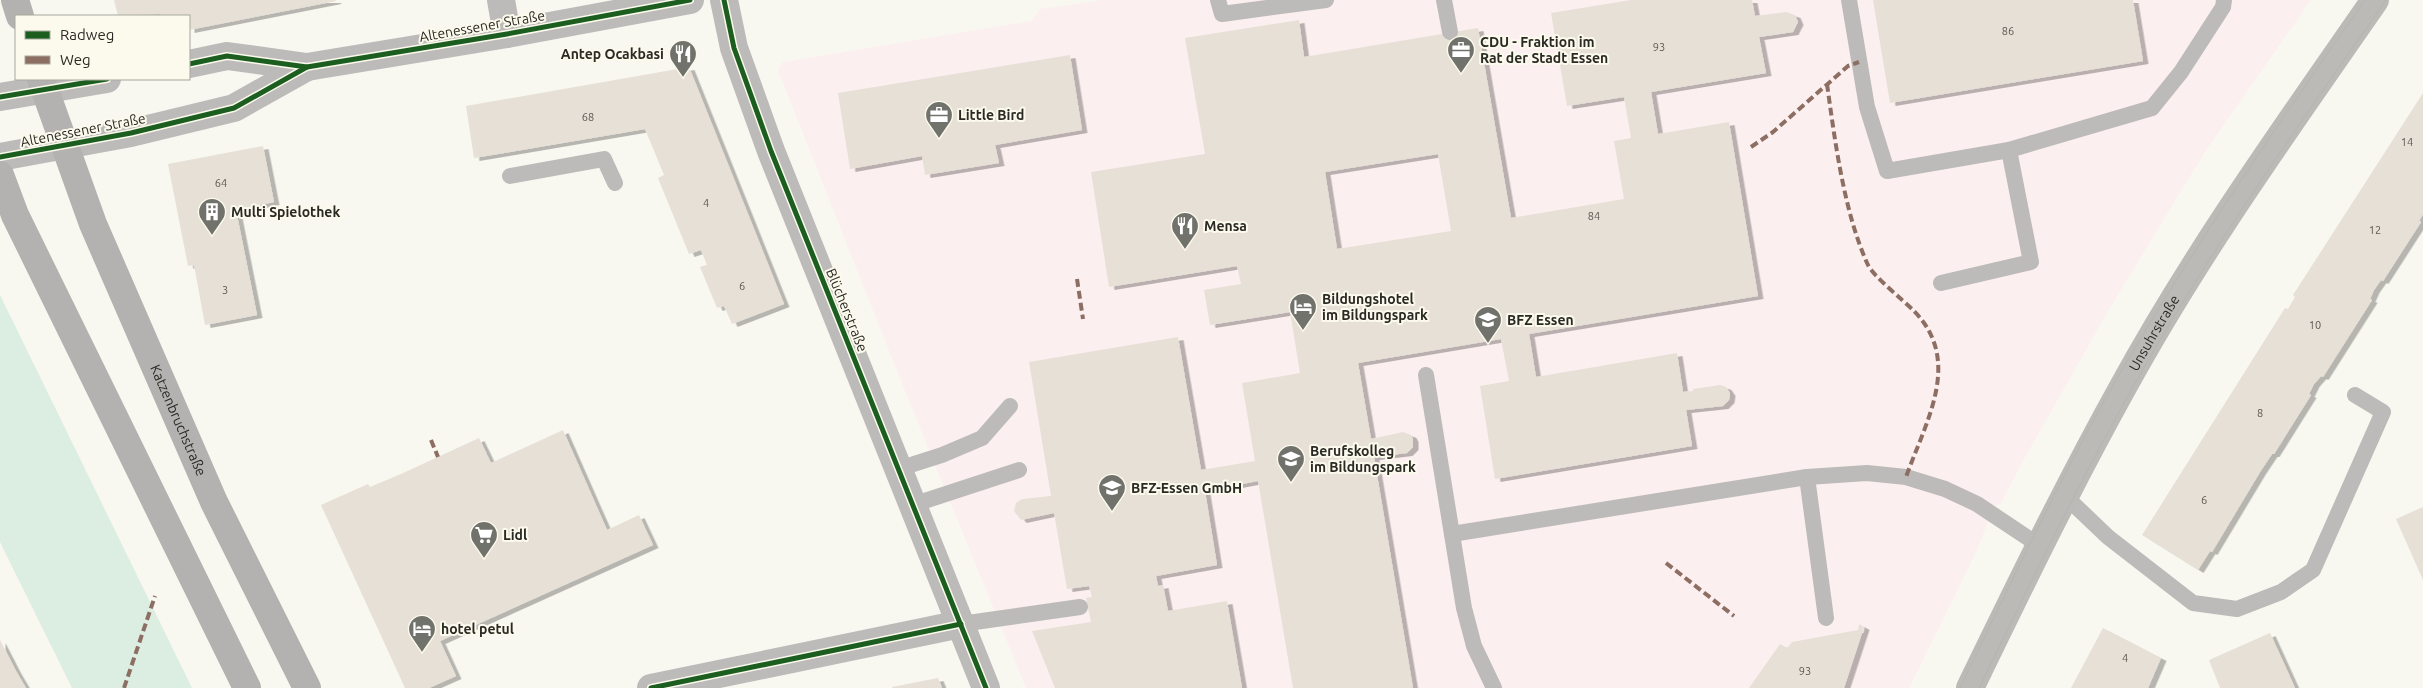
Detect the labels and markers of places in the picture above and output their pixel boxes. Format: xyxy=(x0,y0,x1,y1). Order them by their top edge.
place label: CDU - Fraktion im Rat der Stadt Essen xyxy=(1480,34,1608,66)
office icon: CDU - Fraktion im Rat der Stadt Essen xyxy=(1446,35,1476,74)
restaurant icon: Antep Ocakbasi xyxy=(668,39,698,78)
place label: Antep Ocakbasi xyxy=(561,46,664,62)
office icon: Little Bird xyxy=(924,100,954,139)
place label: Little Bird xyxy=(958,107,1025,123)
building icon: Multi Spielothek xyxy=(197,197,227,236)
place label: Multi Spielothek xyxy=(231,204,340,220)
restaurant icon: Mensa xyxy=(1170,211,1200,250)
place label: Mensa xyxy=(1204,218,1247,234)
place label: Bildungshotel im Bildungspark xyxy=(1322,291,1428,323)
hotel icon: Bildungshotel im Bildungspark xyxy=(1288,292,1318,331)
school or university icon: BFZ Essen xyxy=(1473,305,1503,344)
place label: BFZ Essen xyxy=(1507,312,1574,328)
place label: Berufskolleg im Bildungspark xyxy=(1310,443,1416,475)
school or university icon: Berufskolleg im Bildungspark xyxy=(1276,444,1306,483)
school or university icon: BFZ-Essen GmbH xyxy=(1097,473,1127,512)
place label: BFZ-Essen GmbH xyxy=(1131,480,1242,496)
supermarket icon: Lidl xyxy=(469,520,499,559)
place label: Lidl xyxy=(503,527,527,543)
hotel icon: hotel petul xyxy=(407,614,437,653)
place label: hotel petul xyxy=(441,621,514,637)

